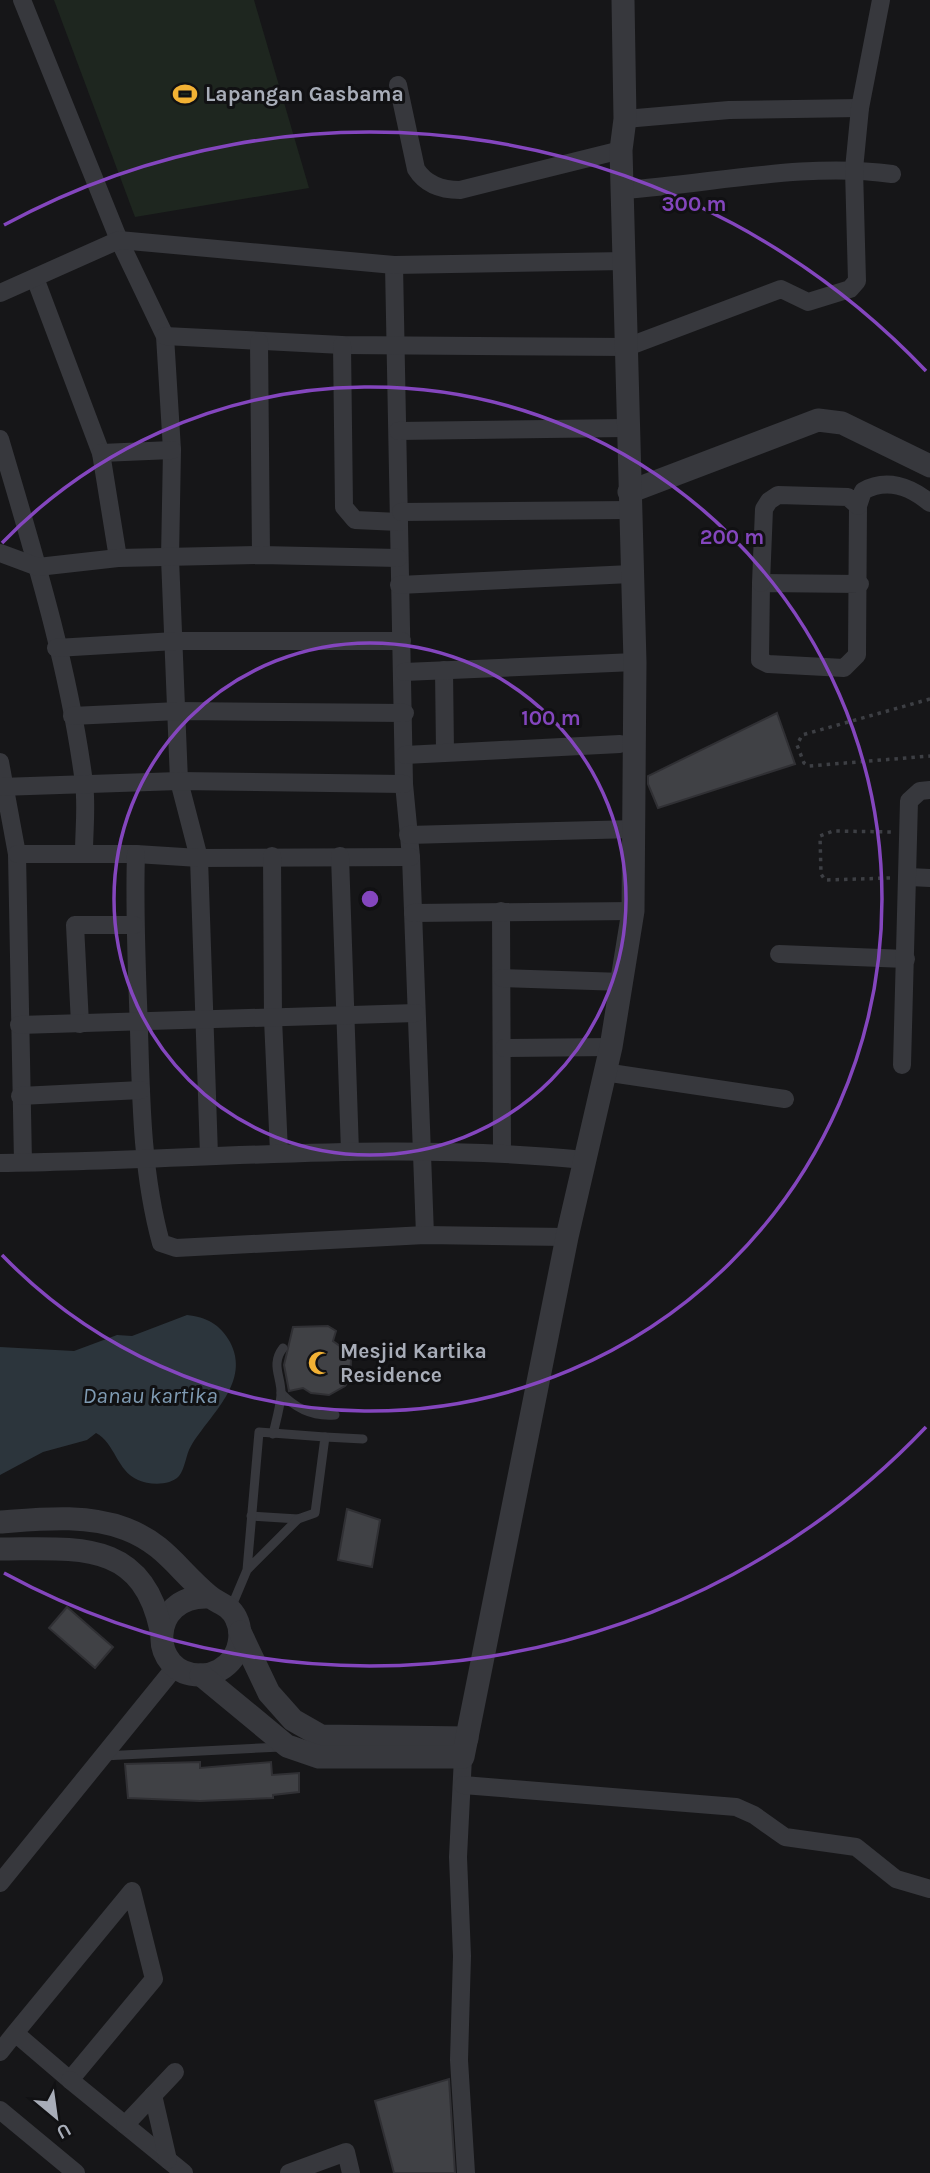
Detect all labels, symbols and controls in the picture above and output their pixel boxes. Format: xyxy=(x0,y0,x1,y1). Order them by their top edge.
sports icon: Lapangan Gasbama xyxy=(171,80,199,108)
place label: Lapangan Gasbama xyxy=(205,82,404,106)
text: 300 m xyxy=(662,192,726,216)
text: 200 m xyxy=(700,525,764,549)
text: 100 m xyxy=(521,706,581,730)
centre of rings xyxy=(358,887,382,911)
place label: Mesjid Kartika Residence xyxy=(340,1339,487,1387)
mosque icon: Mesjid Kartika Residence xyxy=(306,1349,334,1377)
water label: Danau kartika xyxy=(82,1382,218,1409)
north arrow xyxy=(21,2082,91,2152)
text: U xyxy=(53,2118,75,2144)

